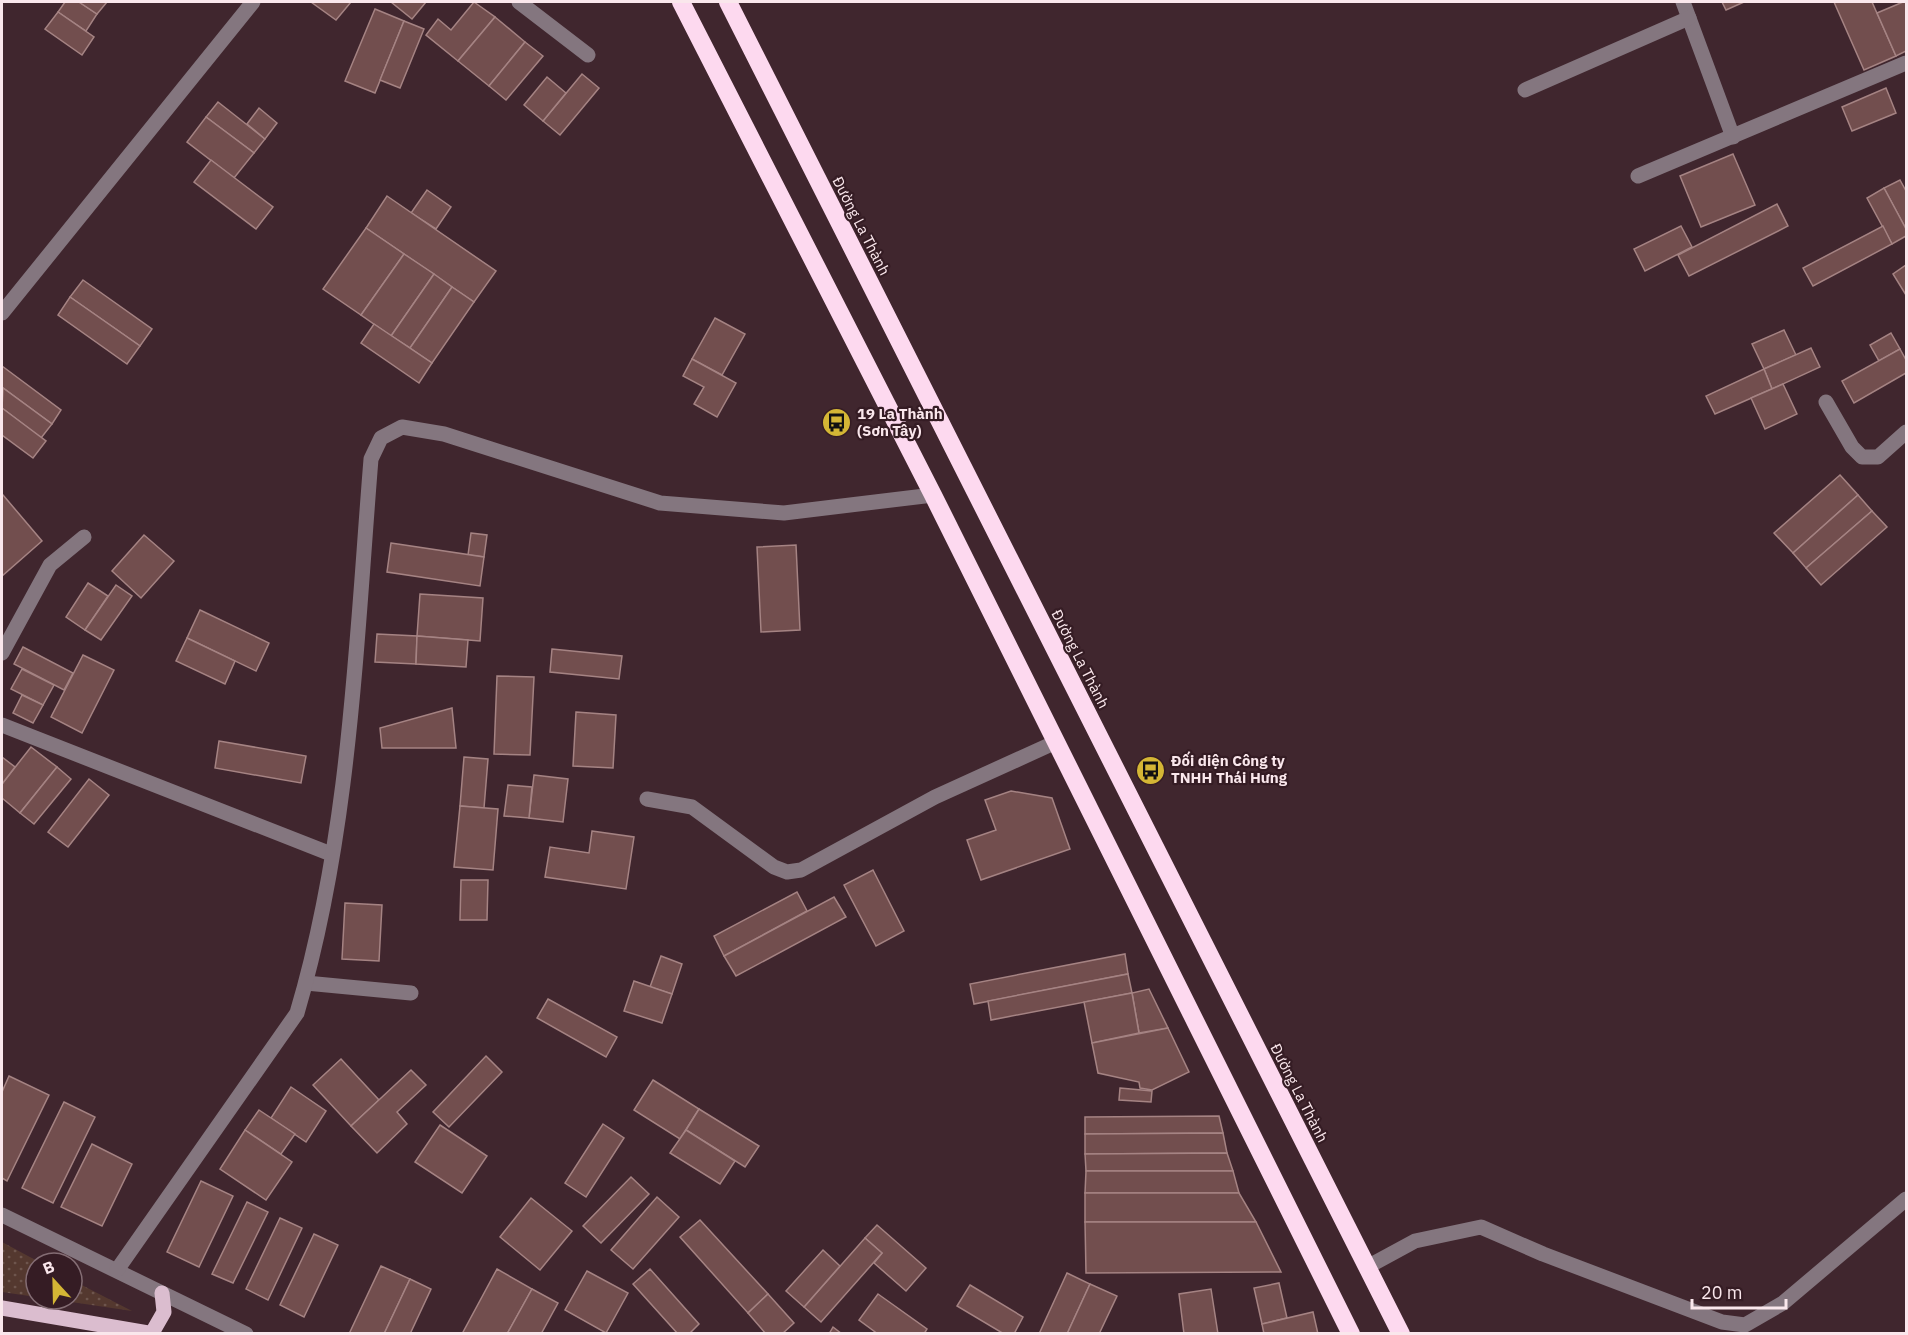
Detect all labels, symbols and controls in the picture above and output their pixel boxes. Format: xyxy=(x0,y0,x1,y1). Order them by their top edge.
street label: Đường La Thành xyxy=(828,173,894,278)
place label: 19 La Thành (Sơn Tây) xyxy=(857,404,943,440)
bus stop icon: 19 La Thành (Sơn Tây) xyxy=(820,407,852,439)
street label: Đường La Thành xyxy=(1047,606,1113,711)
place label: Đối diện Công ty TNHH Thái Hưng xyxy=(1171,751,1288,787)
bus stop icon: Đối diện Công ty TNHH Thái Hưng xyxy=(1134,754,1166,786)
street label: Đường La Thành xyxy=(1266,1040,1332,1145)
north arrow xyxy=(24,1251,84,1311)
text: B xyxy=(40,1256,57,1278)
scale bar xyxy=(1692,1272,1786,1310)
text: 20 m xyxy=(1701,1281,1743,1304)

